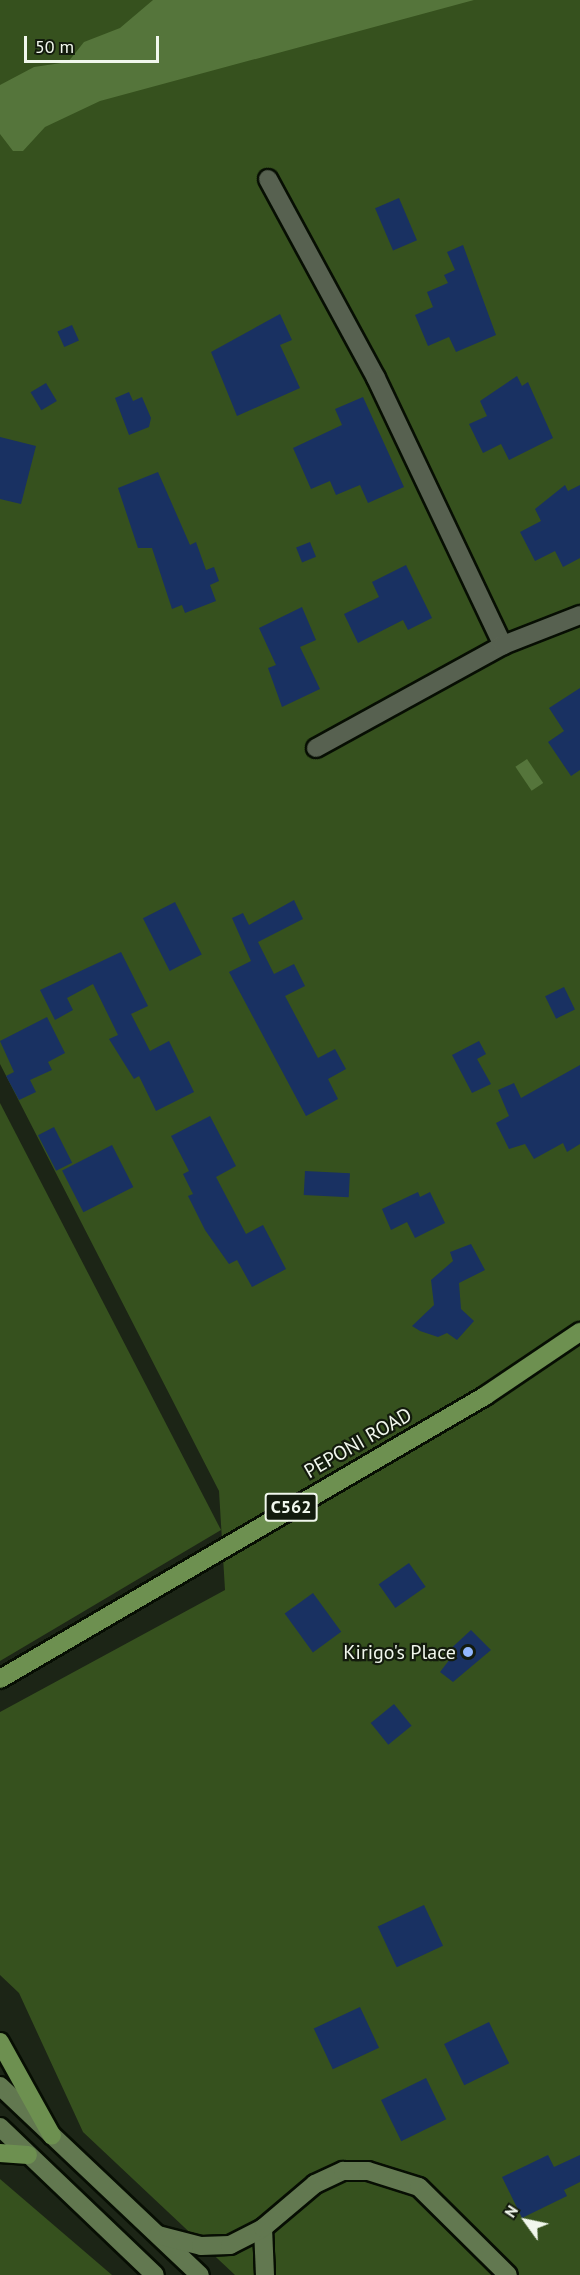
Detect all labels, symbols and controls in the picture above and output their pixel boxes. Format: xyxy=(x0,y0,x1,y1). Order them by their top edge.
scale bar xyxy=(27,24,162,62)
text: 50 m xyxy=(35,35,74,58)
street label: PEPONI ROAD xyxy=(300,1403,416,1483)
road number: C562 xyxy=(264,1492,318,1522)
place label: Kirigo's Place xyxy=(343,1640,456,1664)
marker: Kirigo's Place xyxy=(461,1645,475,1659)
north arrow xyxy=(496,2191,556,2251)
text: N xyxy=(500,2201,522,2221)

